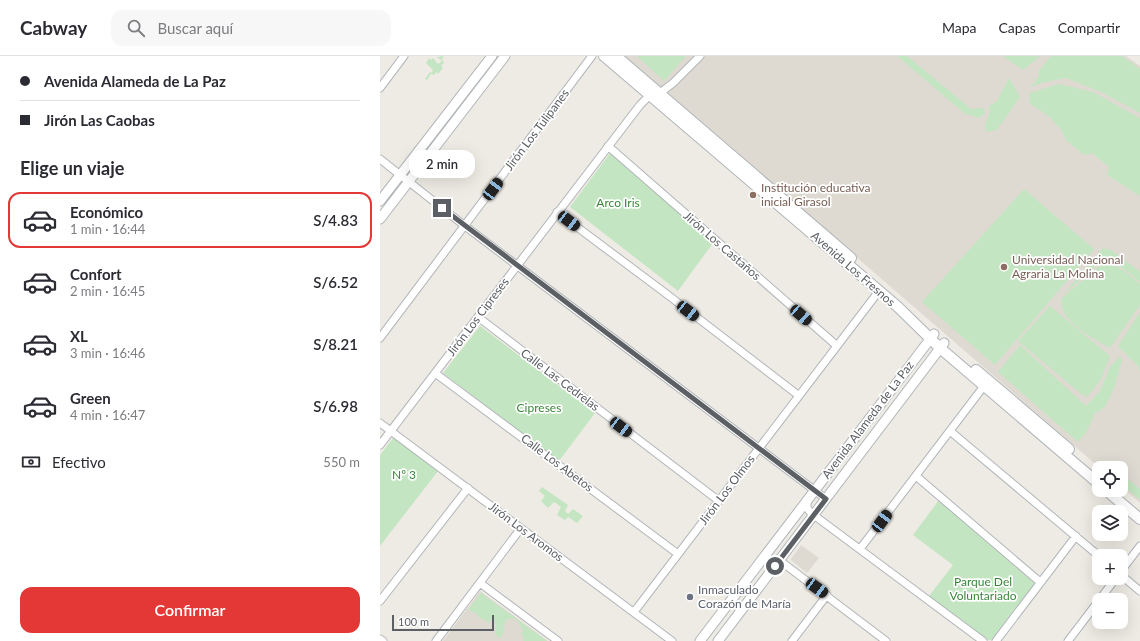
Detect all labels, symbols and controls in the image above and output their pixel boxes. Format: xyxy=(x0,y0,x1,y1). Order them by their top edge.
search box xyxy=(111,10,391,46)
text: Cabway xyxy=(20,16,87,39)
icon: search xyxy=(125,17,147,39)
text: Buscar aquí xyxy=(157,19,233,37)
text: Mapa xyxy=(942,19,977,36)
text: Capas xyxy=(999,19,1036,36)
text: Compartir xyxy=(1058,19,1120,36)
text: Avenida Alameda de La Paz xyxy=(44,72,226,90)
street label: Jirón Los Tulipanes xyxy=(501,86,572,173)
text: Jirón Las Caobas xyxy=(44,111,155,129)
callout: 2 min xyxy=(409,150,475,178)
text: 2 min xyxy=(426,156,458,172)
text: Elige un viaje xyxy=(20,157,124,179)
car xyxy=(481,176,505,202)
place label: Institución educativa inicial Girasol xyxy=(761,180,871,209)
marker: Institución educativa inicial Girasol xyxy=(748,190,758,200)
park label: Arco Iris xyxy=(596,195,640,210)
route end xyxy=(433,199,451,217)
icon: car xyxy=(22,202,58,238)
text: Económico xyxy=(70,203,143,221)
street label: Jirón Los Castaños xyxy=(681,208,764,283)
car xyxy=(556,209,582,233)
text: S/4.83 xyxy=(313,211,358,229)
text: 1 min · 16:44 xyxy=(70,221,145,237)
street label: Avenida Los Fresnos xyxy=(808,228,899,309)
place label: Universidad Nacional Agraria La Molina xyxy=(1012,252,1123,281)
marker: Universidad Nacional Agraria La Molina xyxy=(999,262,1009,272)
icon: car xyxy=(22,264,58,300)
text: Confort xyxy=(70,265,122,283)
text: S/6.52 xyxy=(313,273,358,291)
street label: Jirón Los Cipreses xyxy=(443,275,512,359)
text: 2 min · 16:45 xyxy=(70,283,145,299)
car xyxy=(675,299,701,323)
car xyxy=(788,303,814,327)
icon: car xyxy=(22,326,58,362)
text: XL xyxy=(70,327,88,345)
text: S/8.21 xyxy=(313,335,358,353)
text: 3 min · 16:46 xyxy=(70,345,145,361)
street label: Calle Las Cedrelas xyxy=(518,345,603,414)
street label: Avenida Alameda de La Paz xyxy=(818,357,917,482)
icon: car xyxy=(22,388,58,424)
text: Green xyxy=(70,389,111,407)
text: S/6.98 xyxy=(313,397,358,415)
park label: Cipreses xyxy=(517,400,561,415)
text: 4 min · 16:47 xyxy=(70,407,145,423)
car xyxy=(608,415,634,439)
street label: Calle Los Abetos xyxy=(518,430,596,495)
icon: cash xyxy=(20,451,42,473)
street label: Jirón Los Olmos xyxy=(695,452,758,528)
text: Efectivo xyxy=(52,453,106,471)
text: 550 m xyxy=(323,454,360,470)
map controls xyxy=(1092,461,1128,629)
button: locate xyxy=(1092,461,1128,497)
park label: Nº 3 xyxy=(392,467,416,482)
street label: Jirón Los Aromos xyxy=(486,499,567,565)
button: layers xyxy=(1092,505,1128,541)
car xyxy=(870,508,894,534)
button: + xyxy=(1092,549,1128,585)
route start xyxy=(766,557,784,575)
park label: Parque Del Voluntariado xyxy=(949,574,1017,603)
car xyxy=(804,576,830,600)
place label: Inmaculado Corazón de María xyxy=(698,582,791,611)
button: Confirmar xyxy=(20,587,360,633)
marker: Inmaculado Corazón de María xyxy=(685,592,695,602)
button: − xyxy=(1092,593,1128,629)
scale bar xyxy=(392,613,494,632)
text: 100 m xyxy=(398,615,429,628)

